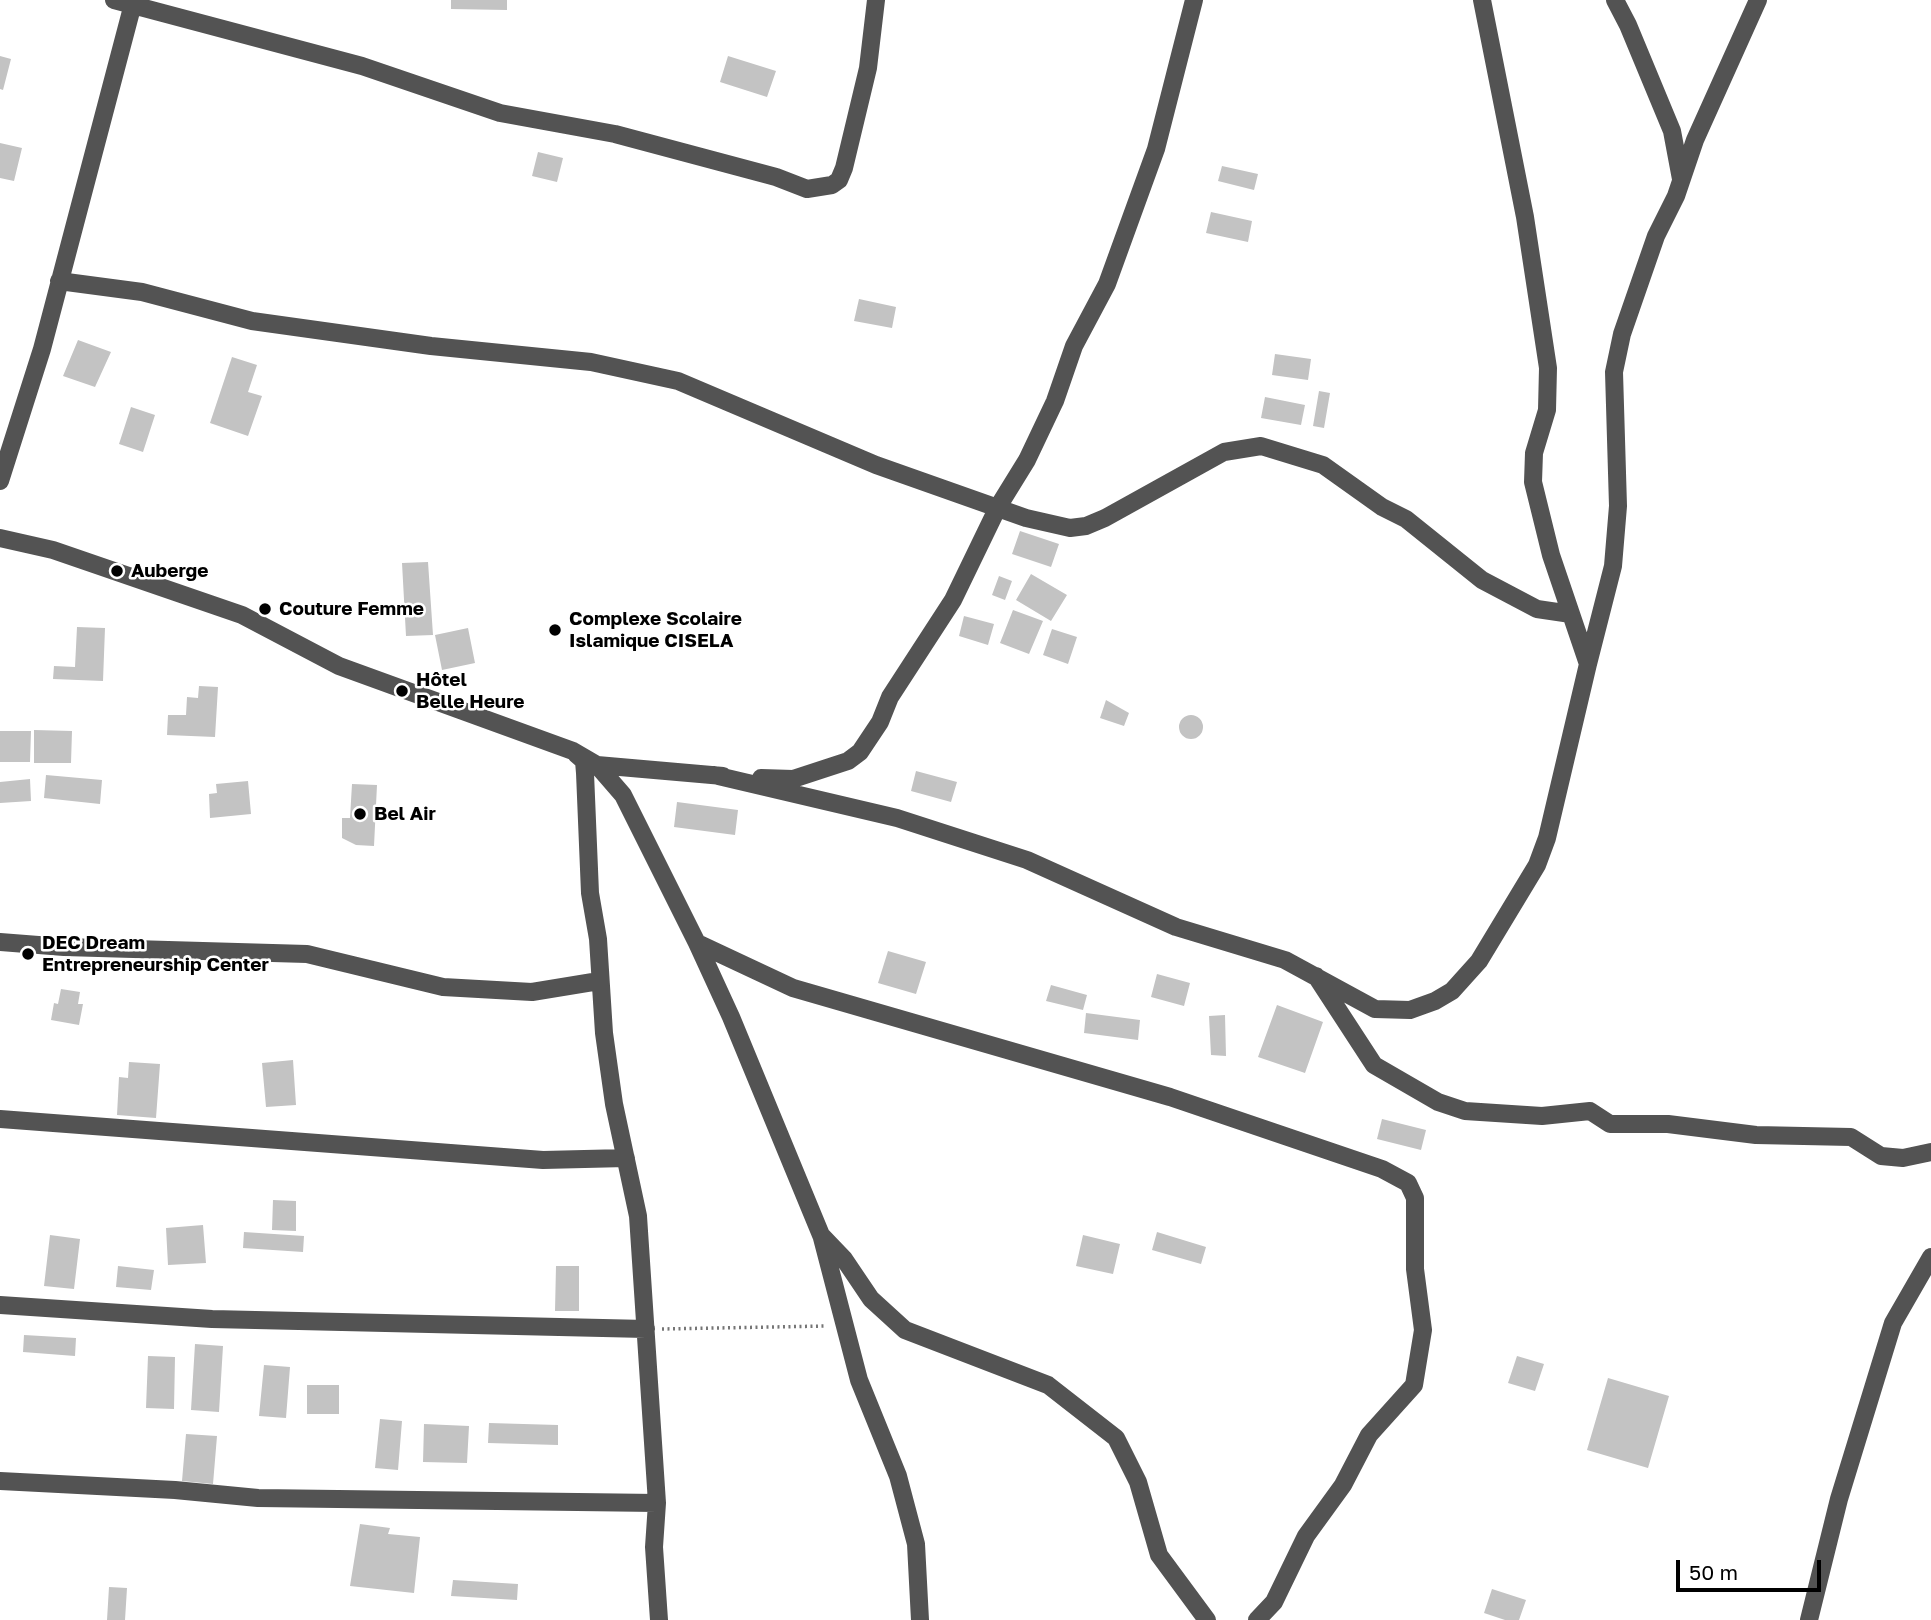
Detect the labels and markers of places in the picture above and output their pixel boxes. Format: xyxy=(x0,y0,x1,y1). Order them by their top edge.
place label: Auberge xyxy=(131,560,208,582)
marker: Auberge xyxy=(109,563,125,579)
place label: Couture Femme xyxy=(279,598,424,620)
marker: Couture Femme xyxy=(257,601,273,617)
place label: Complexe Scolaire Islamique CISELA xyxy=(569,608,742,652)
marker: Complexe Scolaire Islamique CISELA xyxy=(547,622,563,638)
place label: Hôtel Belle Heure xyxy=(416,669,524,713)
marker: Hôtel Belle Heure xyxy=(394,683,410,699)
place label: Bel Air xyxy=(374,803,436,825)
marker: Bel Air xyxy=(352,806,368,822)
place label: DEC Dream Entrepreneurship Center xyxy=(42,932,269,976)
marker: DEC Dream Entrepreneurship Center xyxy=(20,946,36,962)

